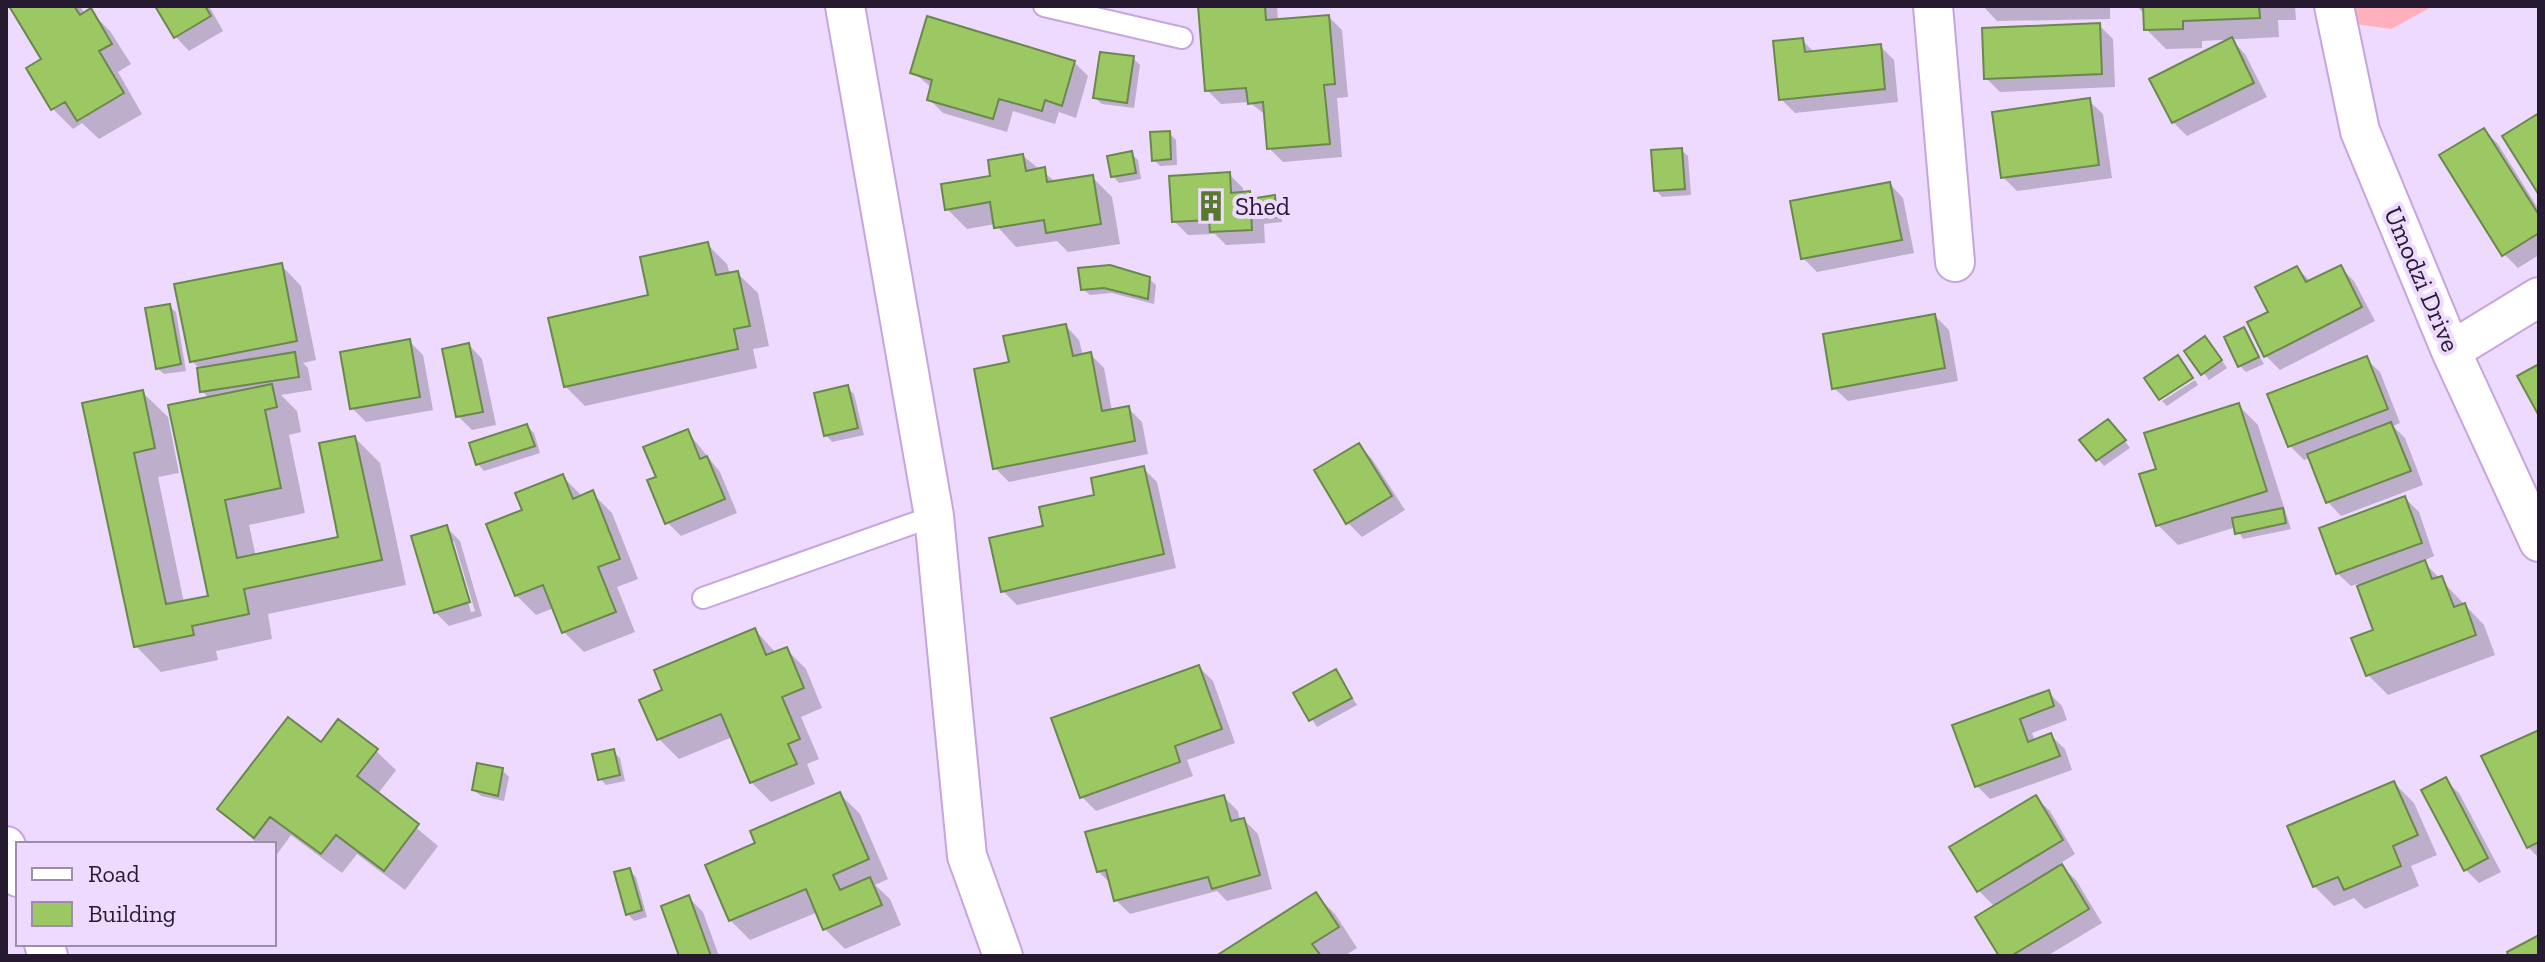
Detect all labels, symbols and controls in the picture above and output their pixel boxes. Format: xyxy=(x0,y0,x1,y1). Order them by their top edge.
building icon: Shed xyxy=(1194,189,1228,223)
place label: Shed xyxy=(1235,190,1290,222)
street label: Umodzi Drive xyxy=(2377,202,2467,356)
legend xyxy=(16,842,276,946)
text: Road xyxy=(88,859,140,888)
text: Building xyxy=(88,899,176,928)

